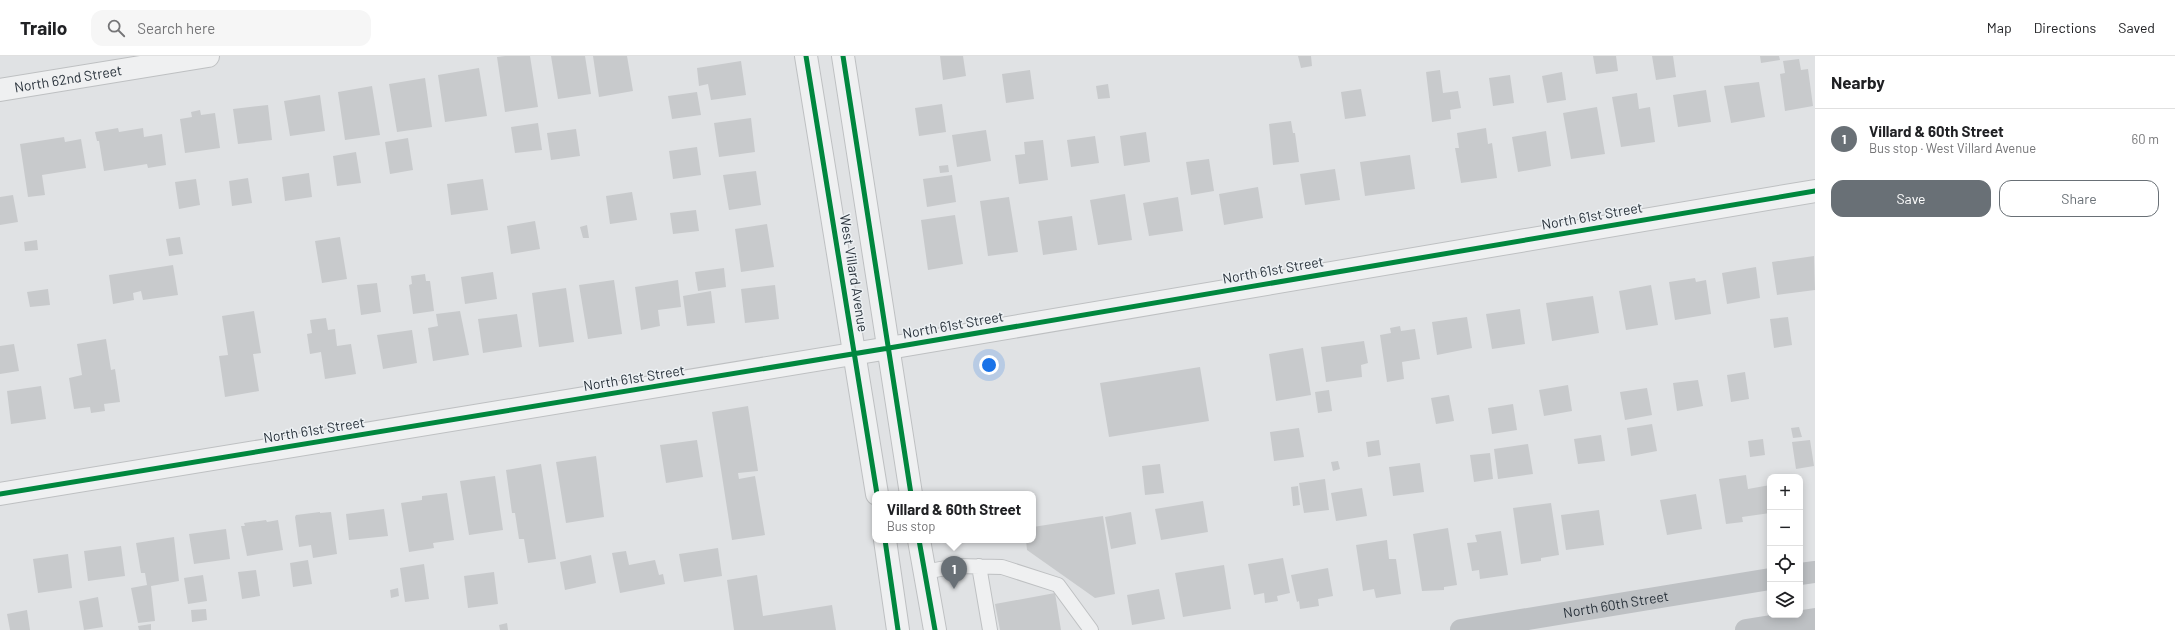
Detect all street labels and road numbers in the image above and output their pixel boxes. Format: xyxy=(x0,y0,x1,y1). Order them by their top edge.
street label: North 62nd Street xyxy=(13,61,123,96)
street label: North 61st Street xyxy=(1540,198,1644,233)
street label: West Villard Avenue xyxy=(837,213,872,333)
street label: North 61st Street xyxy=(1221,252,1325,287)
street label: North 61st Street xyxy=(901,307,1005,342)
street label: North 61st Street xyxy=(582,361,686,394)
street label: North 61st Street xyxy=(262,413,366,446)
street label: North 60th Street xyxy=(1562,587,1670,621)

